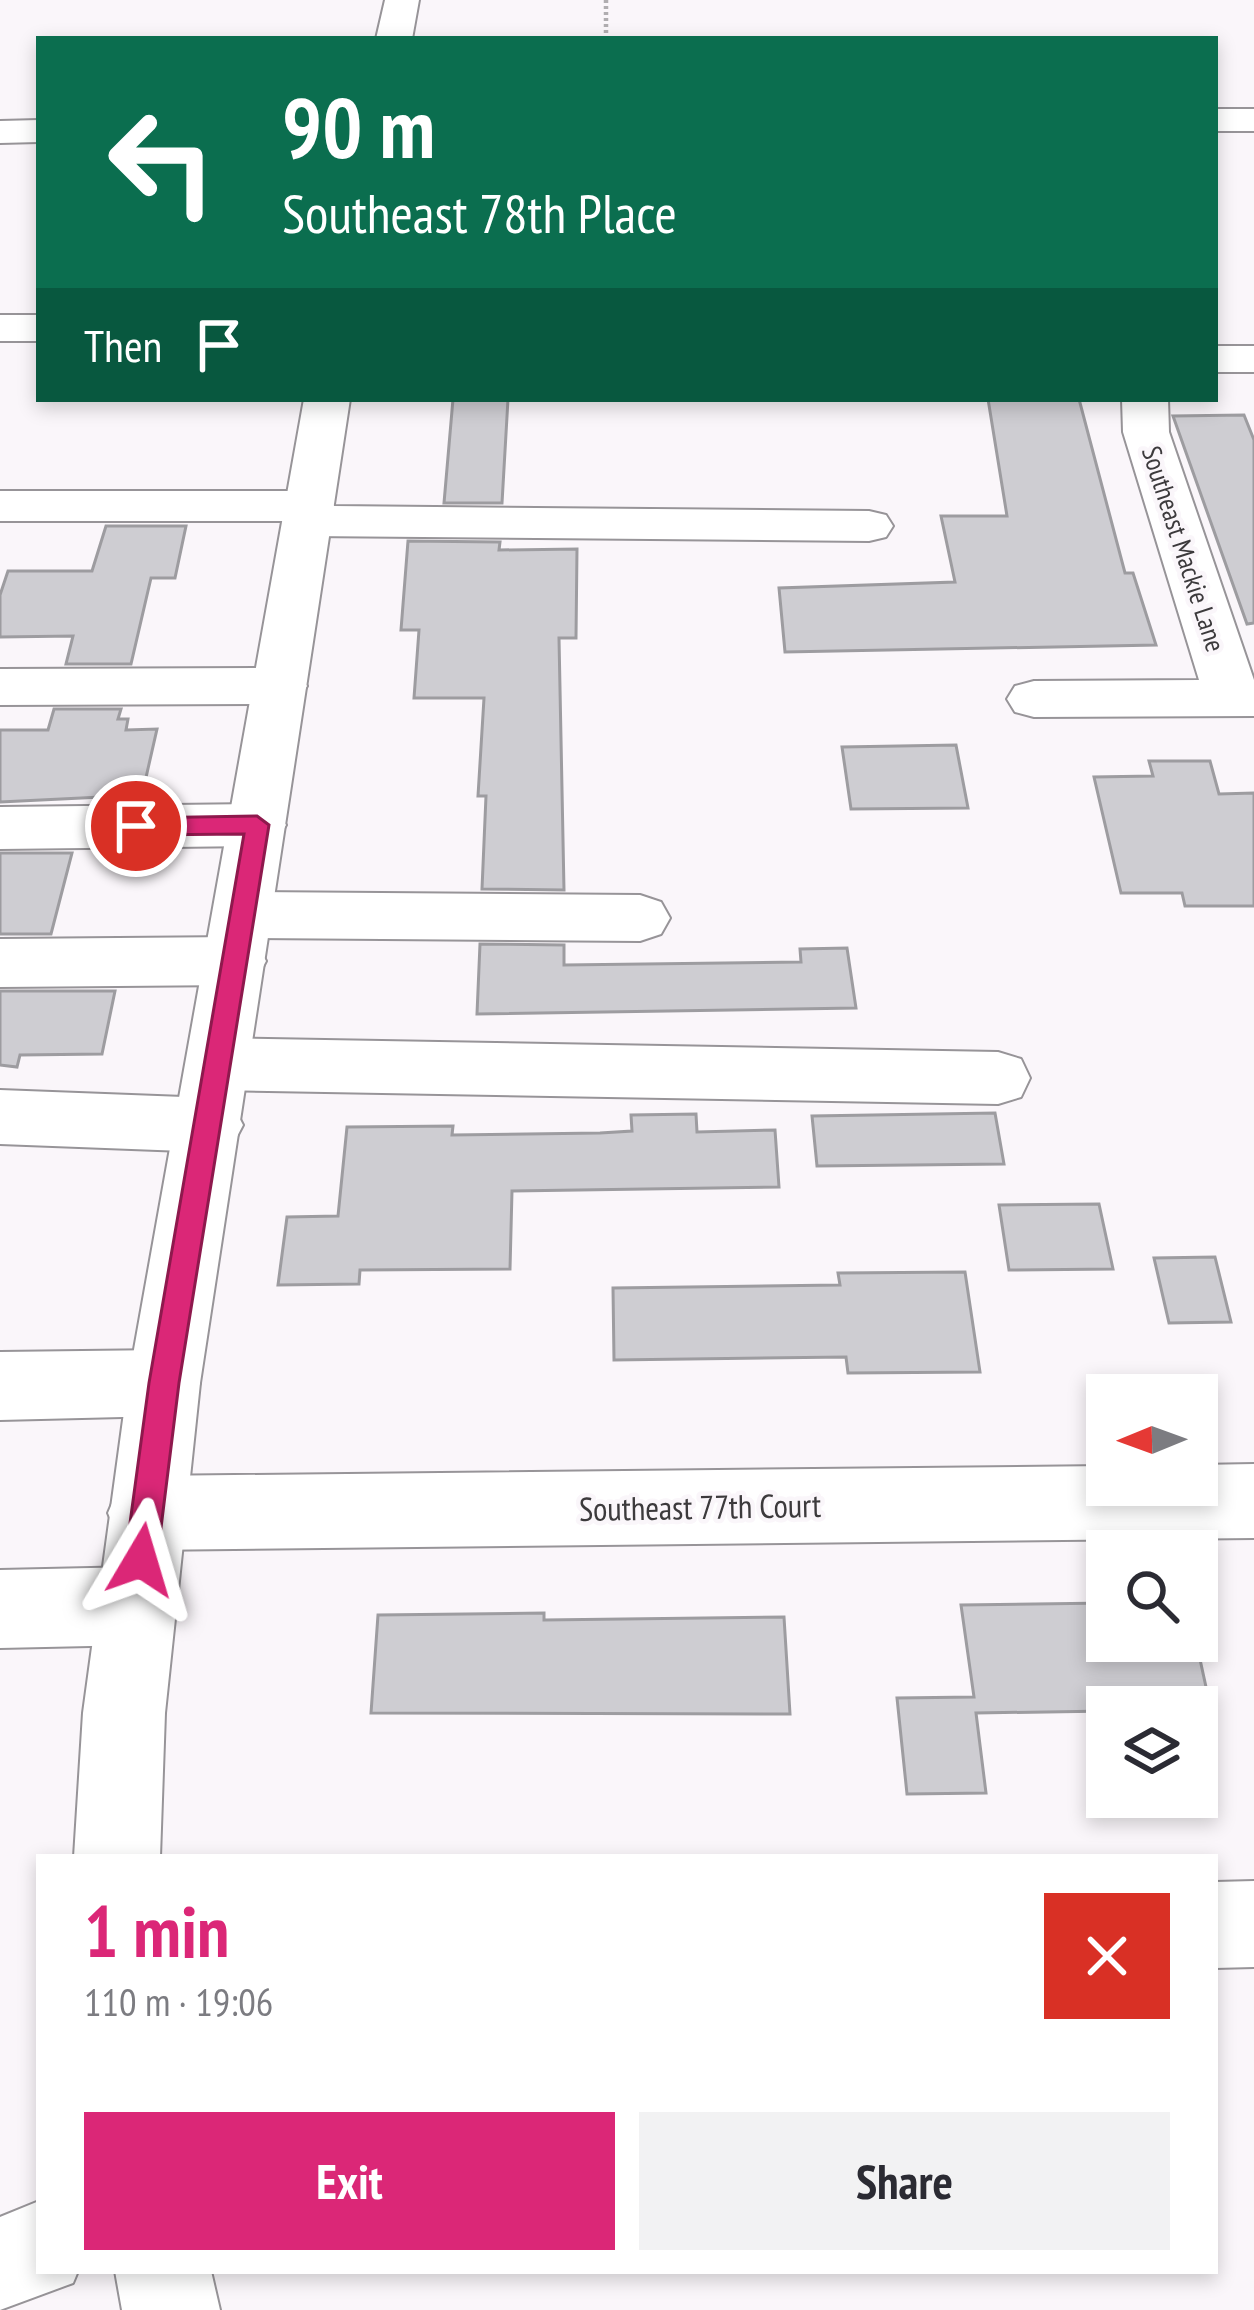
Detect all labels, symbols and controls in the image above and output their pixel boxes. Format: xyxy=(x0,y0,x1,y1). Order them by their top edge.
text: 90 m xyxy=(282,72,435,181)
icon: left xyxy=(84,84,240,240)
text: Southeast 78th Place xyxy=(282,178,677,248)
icon: arrive xyxy=(186,312,252,378)
text: Then xyxy=(84,316,162,374)
street label: Southeast Mackie Lane xyxy=(1135,442,1233,656)
pin xyxy=(85,775,187,877)
icon: arrive xyxy=(103,793,169,859)
north arrow xyxy=(1086,1374,1218,1506)
map controls xyxy=(1086,1374,1218,1818)
street label: Southeast 77th Court xyxy=(579,1483,821,1530)
position arrow xyxy=(78,1497,204,1623)
button: search xyxy=(1086,1530,1218,1662)
button: layers xyxy=(1086,1686,1218,1818)
text: 1 min xyxy=(84,1884,229,1977)
button: close xyxy=(1044,1893,1170,2019)
text: 110 m · 19:06 xyxy=(84,1976,273,2027)
button: Exit xyxy=(84,2112,615,2250)
button: Share xyxy=(639,2112,1170,2250)

